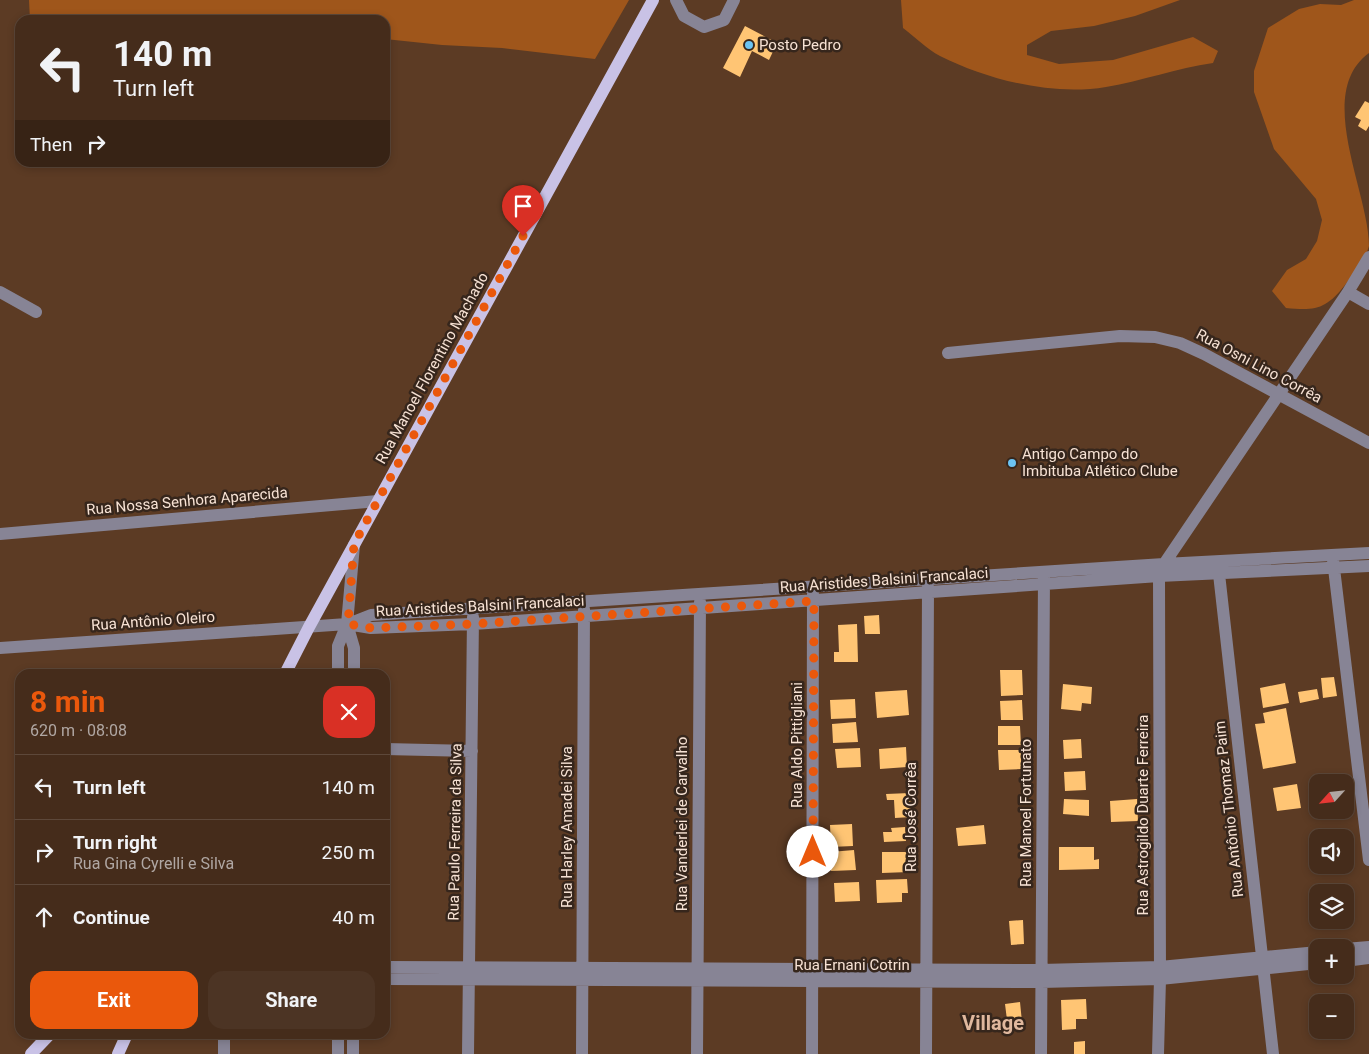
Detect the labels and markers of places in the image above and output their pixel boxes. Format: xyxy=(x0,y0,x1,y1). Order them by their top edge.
place label: Posto Pedro xyxy=(759,36,841,54)
marker: Posto Pedro xyxy=(743,39,755,51)
pin xyxy=(502,185,544,236)
place label: Antigo Campo do Imbituba Atlético Clube xyxy=(1022,445,1178,480)
marker: Antigo Campo do Imbituba Atlético Clube xyxy=(1006,457,1018,469)

